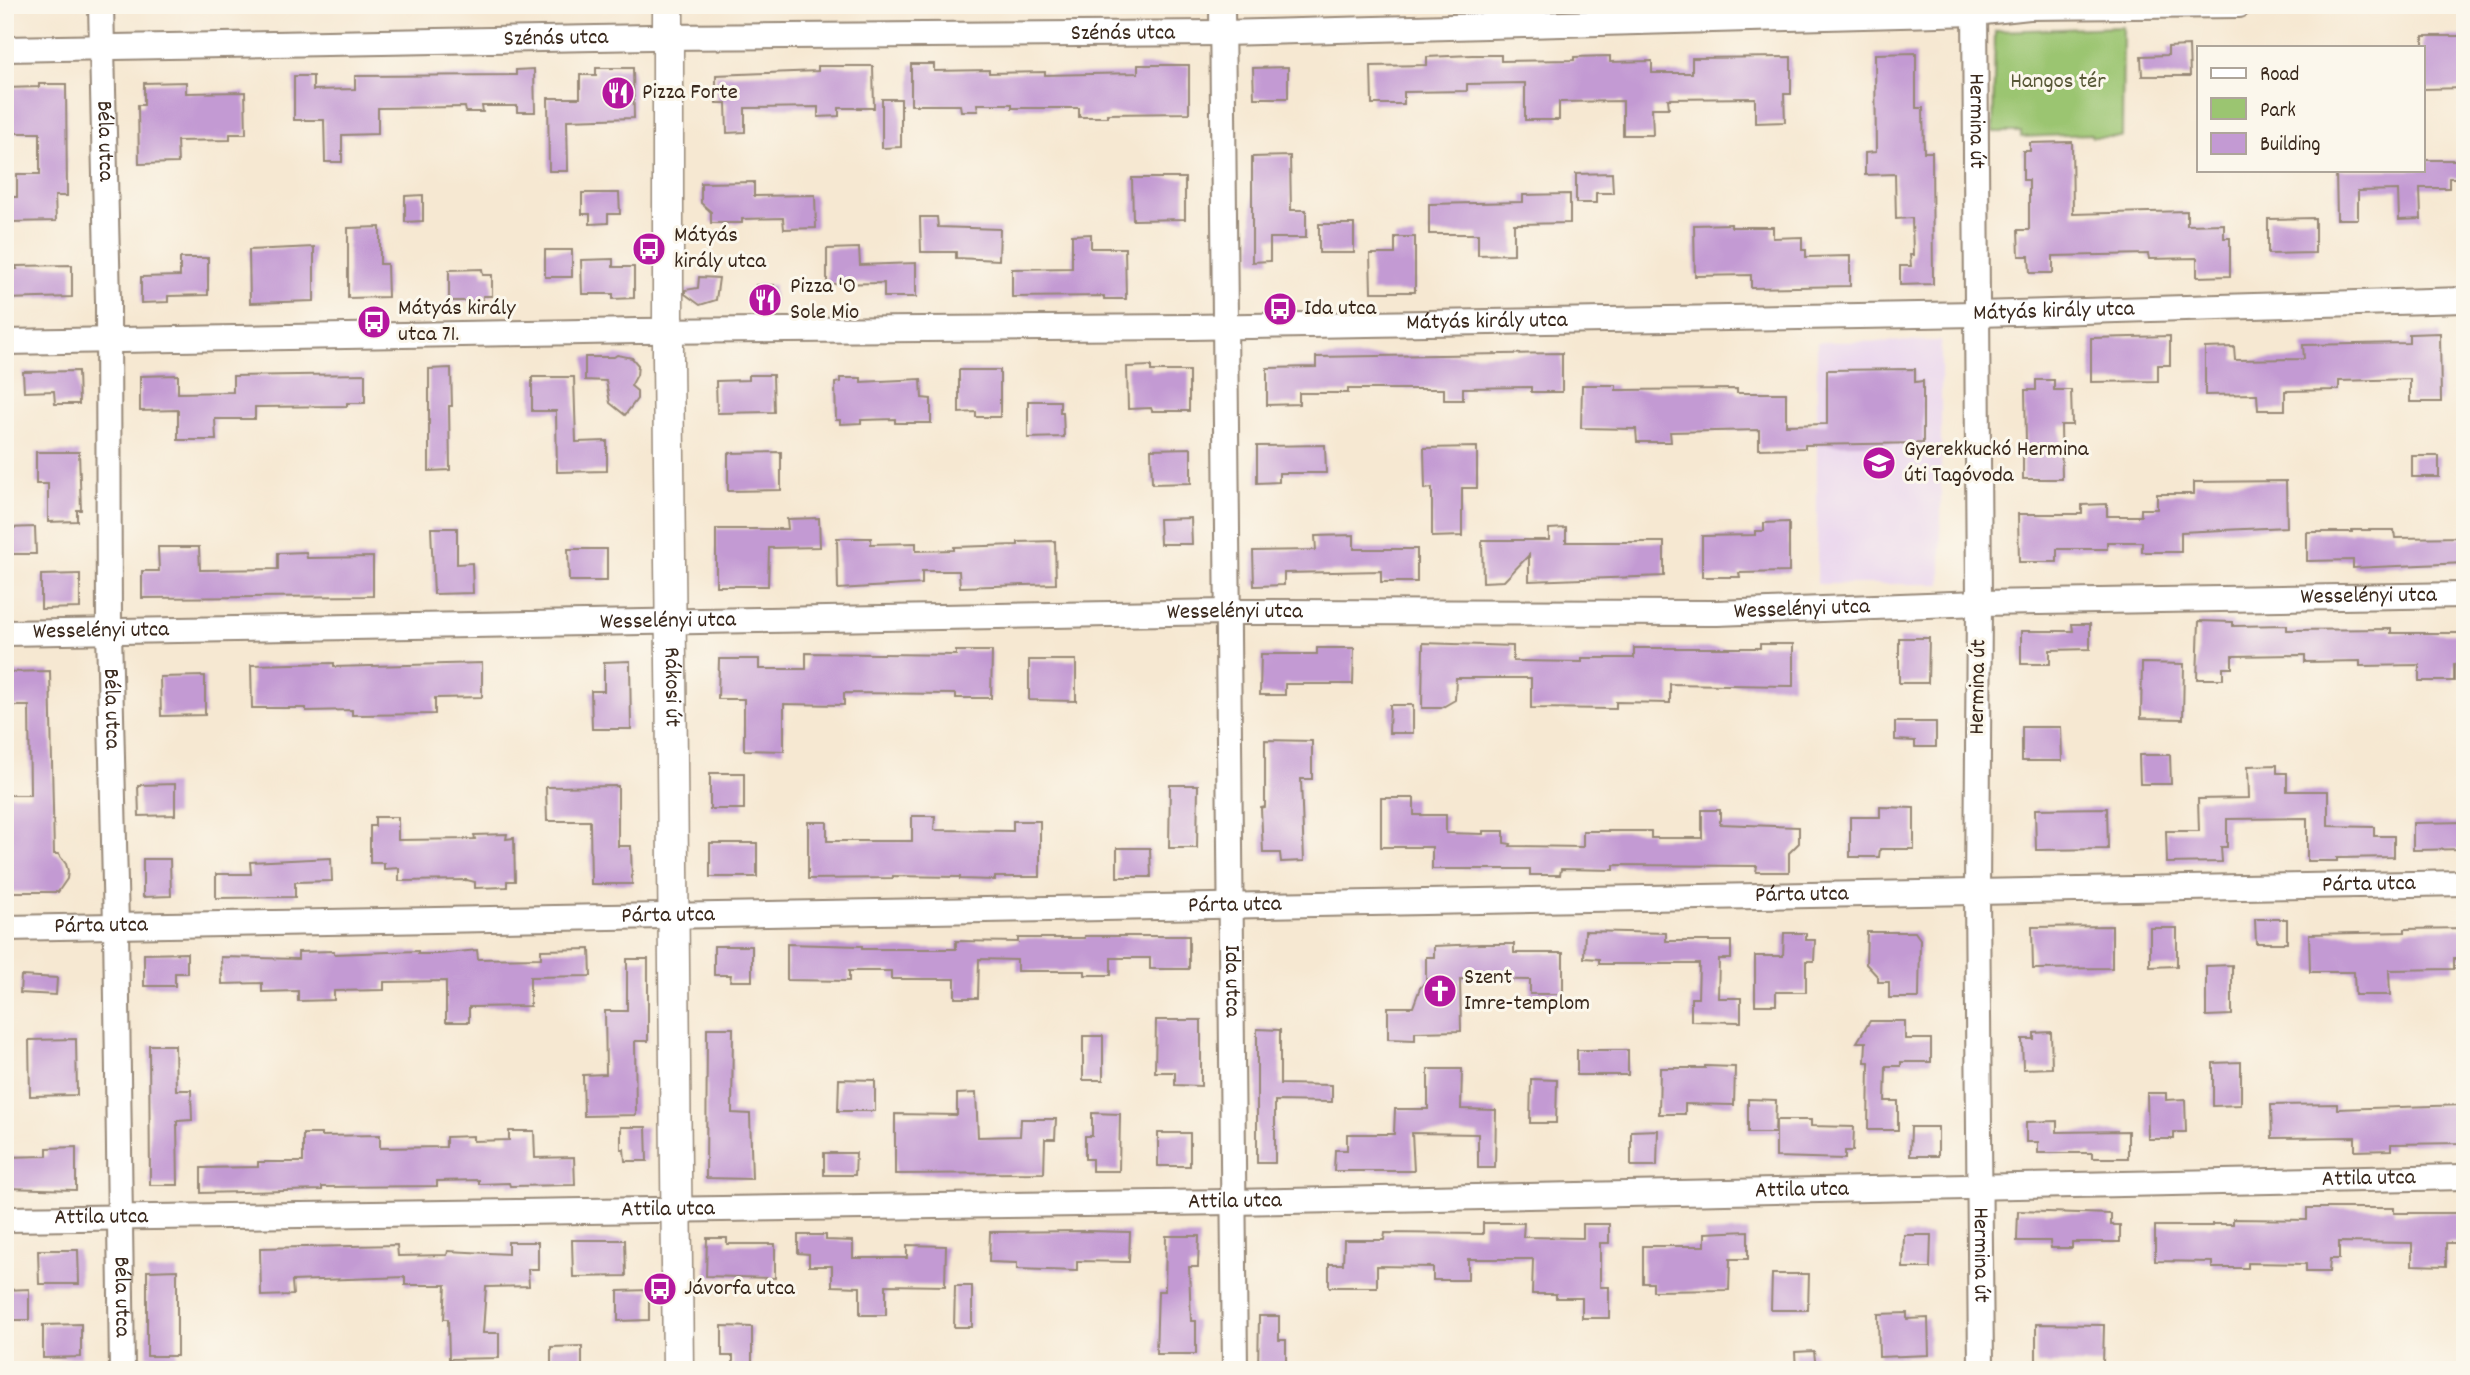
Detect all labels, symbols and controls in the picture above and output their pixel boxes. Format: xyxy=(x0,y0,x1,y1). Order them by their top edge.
street label: Szénás utca xyxy=(1071,17,1176,51)
street label: Szénás utca xyxy=(503,21,610,56)
legend xyxy=(2197,46,2424,172)
text: Road xyxy=(2260,61,2299,91)
park label: Hangos tér xyxy=(2010,66,2106,99)
street label: Hermina út xyxy=(1959,73,1993,169)
restaurant icon: Pizza Forte xyxy=(599,74,637,112)
place label: Pizza Forte xyxy=(642,77,738,110)
text: Park xyxy=(2260,97,2296,127)
street label: Béla utca xyxy=(87,100,122,183)
text: Building xyxy=(2260,131,2320,161)
place label: Mátyás király utca xyxy=(674,220,767,279)
bus stop icon: Mátyás király utca xyxy=(630,230,668,268)
place label: Pizza 'O Sole Mio xyxy=(790,271,859,330)
restaurant icon: Pizza 'O Sole Mio xyxy=(746,281,784,319)
bus stop icon: Ida utca xyxy=(1261,290,1299,328)
place label: Mátyás király utca 71. xyxy=(398,293,516,352)
place label: Ida utca xyxy=(1304,293,1378,326)
street label: Mátyás király utca xyxy=(1973,293,2136,331)
bus stop icon: Mátyás király utca 71. xyxy=(355,303,393,341)
street label: Mátyás király utca xyxy=(1406,304,1569,340)
place label: Gyerekkuckó Hermina úti Tagóvoda xyxy=(1904,434,2090,493)
school or university icon: Gyerekkuckó Hermina úti Tagóvoda xyxy=(1860,444,1898,482)
street label: Wesselényi utca xyxy=(2300,579,2438,614)
street label: Wesselényi utca xyxy=(1733,591,1872,629)
street label: Wesselényi utca xyxy=(1166,595,1304,630)
street label: Wesselényi utca xyxy=(600,604,737,639)
street label: Wesselényi utca xyxy=(33,614,171,649)
street label: Hermina út xyxy=(1962,639,1996,735)
street label: Rákosi út xyxy=(654,647,688,727)
street label: Béla utca xyxy=(93,668,128,751)
street label: Párta utca xyxy=(2322,867,2417,902)
street label: Párta utca xyxy=(1755,878,1850,912)
street label: Párta utca xyxy=(1188,888,1283,923)
street label: Párta utca xyxy=(621,898,716,933)
street label: Párta utca xyxy=(54,909,149,944)
street label: Ida utca xyxy=(1214,945,1248,1019)
place label: Szent Imre-templom xyxy=(1464,962,1590,1021)
church icon: Szent Imre-templom xyxy=(1421,972,1459,1010)
street label: Attila utca xyxy=(2321,1161,2417,1196)
street label: Attila utca xyxy=(1755,1173,1850,1208)
street label: Attila utca xyxy=(1188,1184,1283,1219)
street label: Attila utca xyxy=(621,1193,716,1227)
street label: Attila utca xyxy=(54,1201,149,1235)
street label: Hermina út xyxy=(1963,1207,1997,1303)
street label: Béla utca xyxy=(104,1256,138,1339)
bus stop icon: Jávorfa utca xyxy=(641,1270,679,1308)
place label: Jávorfa utca xyxy=(684,1273,796,1306)

